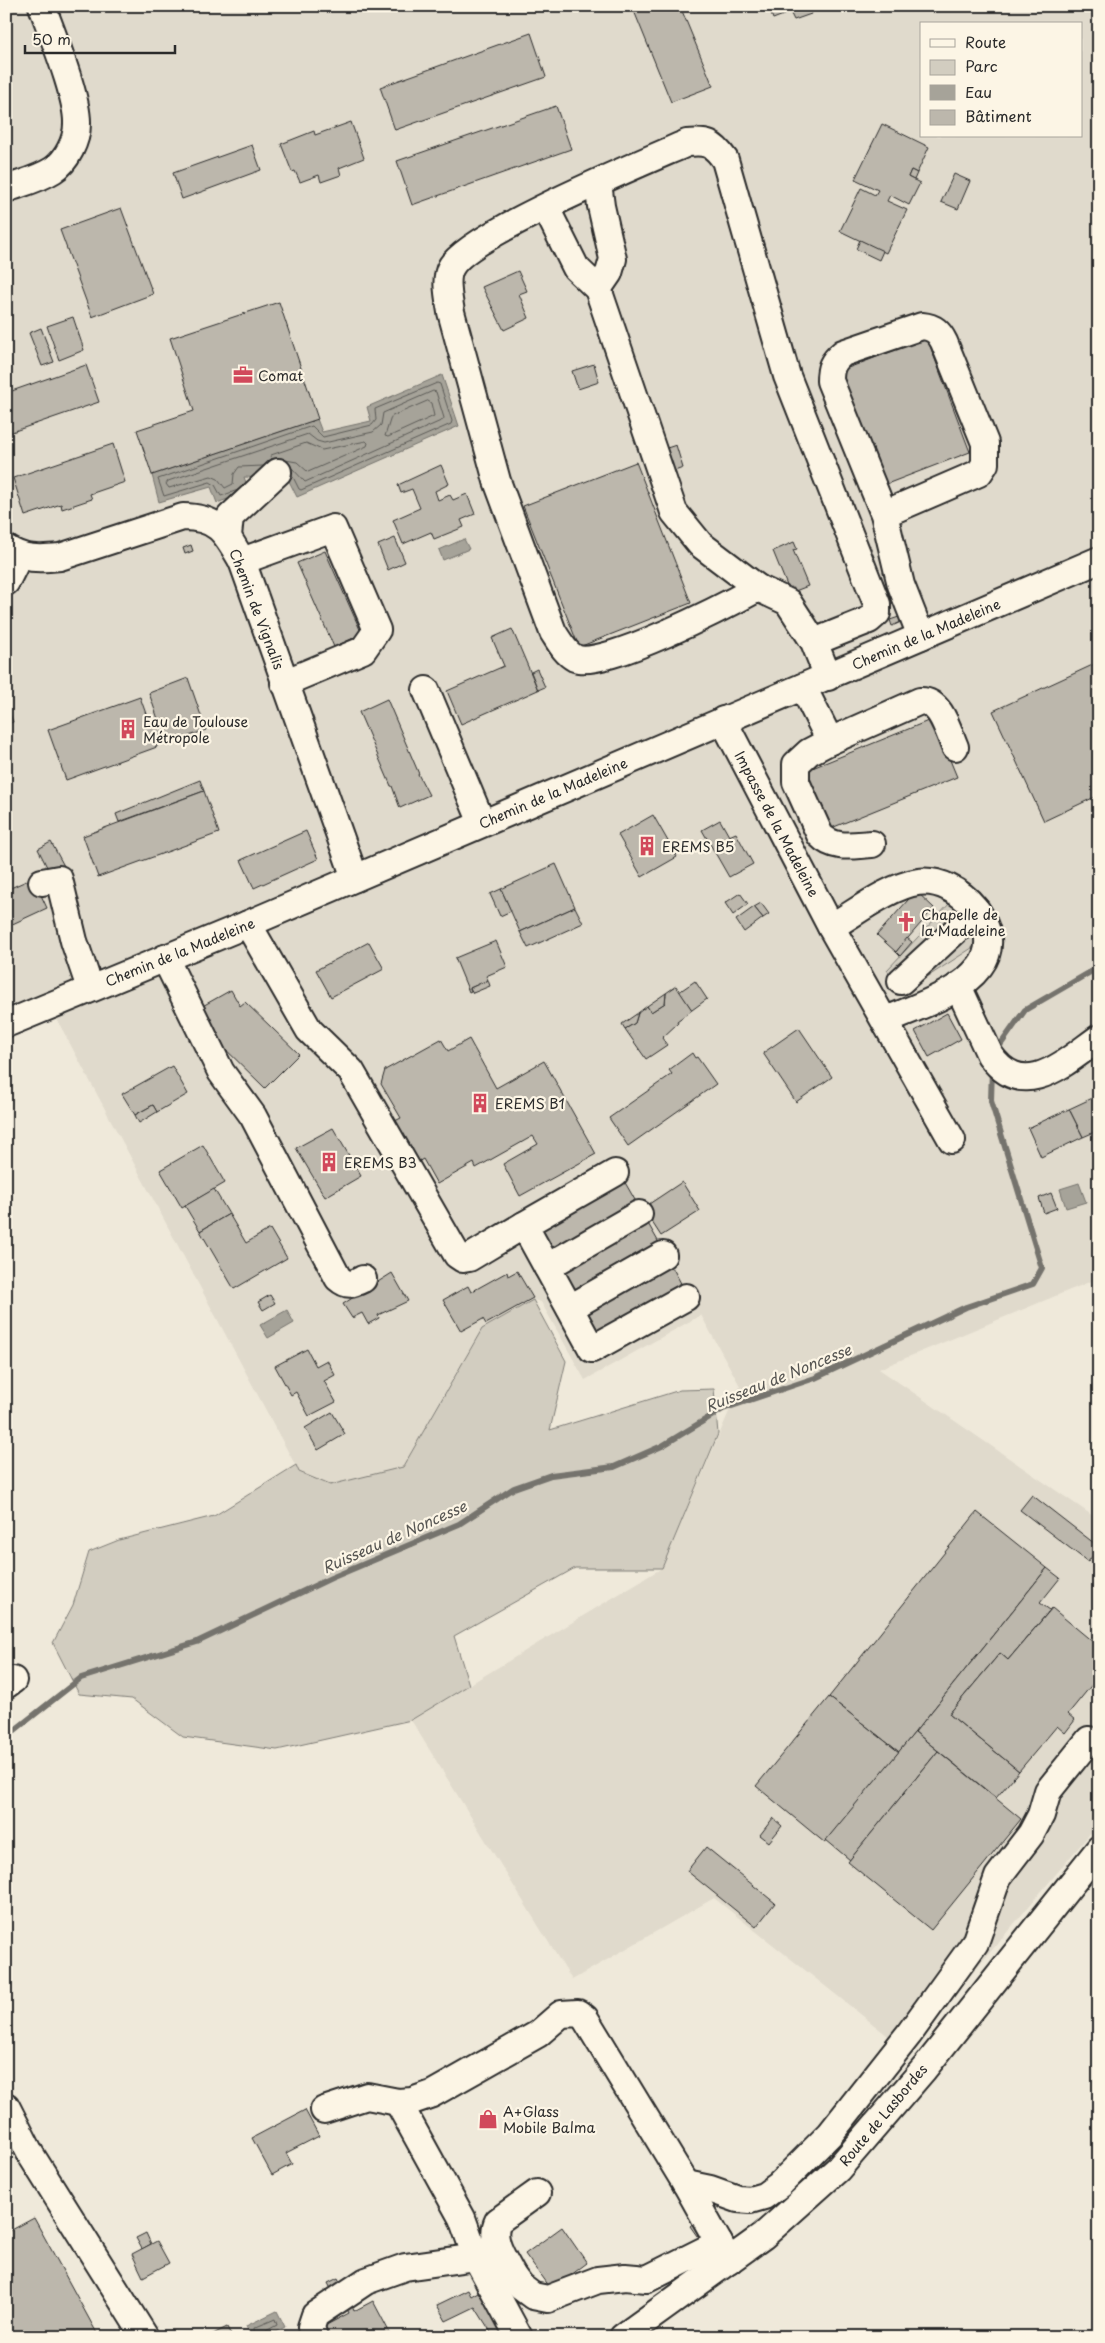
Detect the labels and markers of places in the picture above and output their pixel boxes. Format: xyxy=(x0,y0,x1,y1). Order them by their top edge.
office icon: Comat xyxy=(232,364,254,386)
place label: Comat xyxy=(258,365,303,386)
place label: Eau de Toulouse Métropole xyxy=(143,711,248,748)
building icon: Eau de Toulouse Métropole xyxy=(117,718,139,740)
building icon: EREMS B5 xyxy=(636,835,658,857)
place label: EREMS B5 xyxy=(662,836,734,857)
place label: Chapelle de la Madeleine xyxy=(921,904,1006,941)
church icon: Chapelle de la Madeleine xyxy=(895,911,917,933)
building icon: EREMS B1 xyxy=(469,1092,491,1114)
place label: EREMS B1 xyxy=(495,1093,565,1114)
building icon: EREMS B3 xyxy=(318,1151,340,1173)
place label: EREMS B3 xyxy=(344,1152,417,1173)
place label: A+Glass Mobile Balma xyxy=(503,2101,595,2138)
shop icon: A+Glass Mobile Balma xyxy=(477,2108,499,2130)

